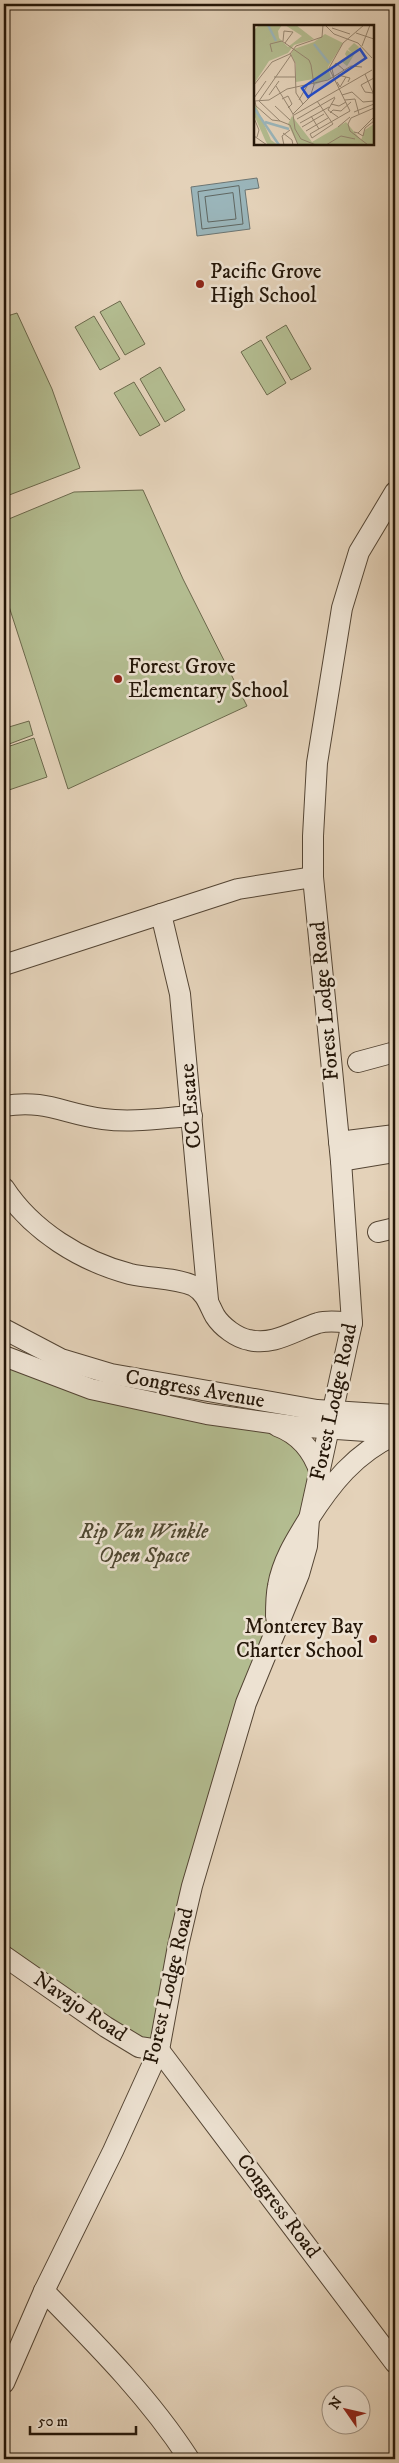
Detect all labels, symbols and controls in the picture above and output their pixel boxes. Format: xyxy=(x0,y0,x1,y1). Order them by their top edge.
inset map xyxy=(254,25,374,145)
place label: Pacific Grove High School xyxy=(210,259,322,309)
marker: Pacific Grove High School xyxy=(194,278,206,290)
place label: Forest Grove Elementary School xyxy=(128,654,289,704)
marker: Forest Grove Elementary School xyxy=(112,673,124,685)
street label: Forest Lodge Road xyxy=(305,920,345,1082)
street label: CC Estate xyxy=(174,1062,208,1150)
street label: Forest Lodge Road xyxy=(305,1321,363,1483)
street label: Congress Avenue xyxy=(123,1364,267,1414)
park label: Rip Van Winkle Open Space xyxy=(79,1519,209,1569)
place label: Monterey Bay Charter School xyxy=(236,1614,364,1664)
marker: Monterey Bay Charter School xyxy=(367,1633,379,1645)
street label: Forest Lodge Road xyxy=(138,1905,200,2067)
street label: Navajo Road xyxy=(28,1966,132,2048)
street label: Congress Road xyxy=(230,2149,326,2264)
north arrow xyxy=(322,2386,372,2436)
text: N xyxy=(325,2393,347,2413)
scale bar xyxy=(30,2403,136,2435)
text: 50 m xyxy=(38,2412,68,2431)

